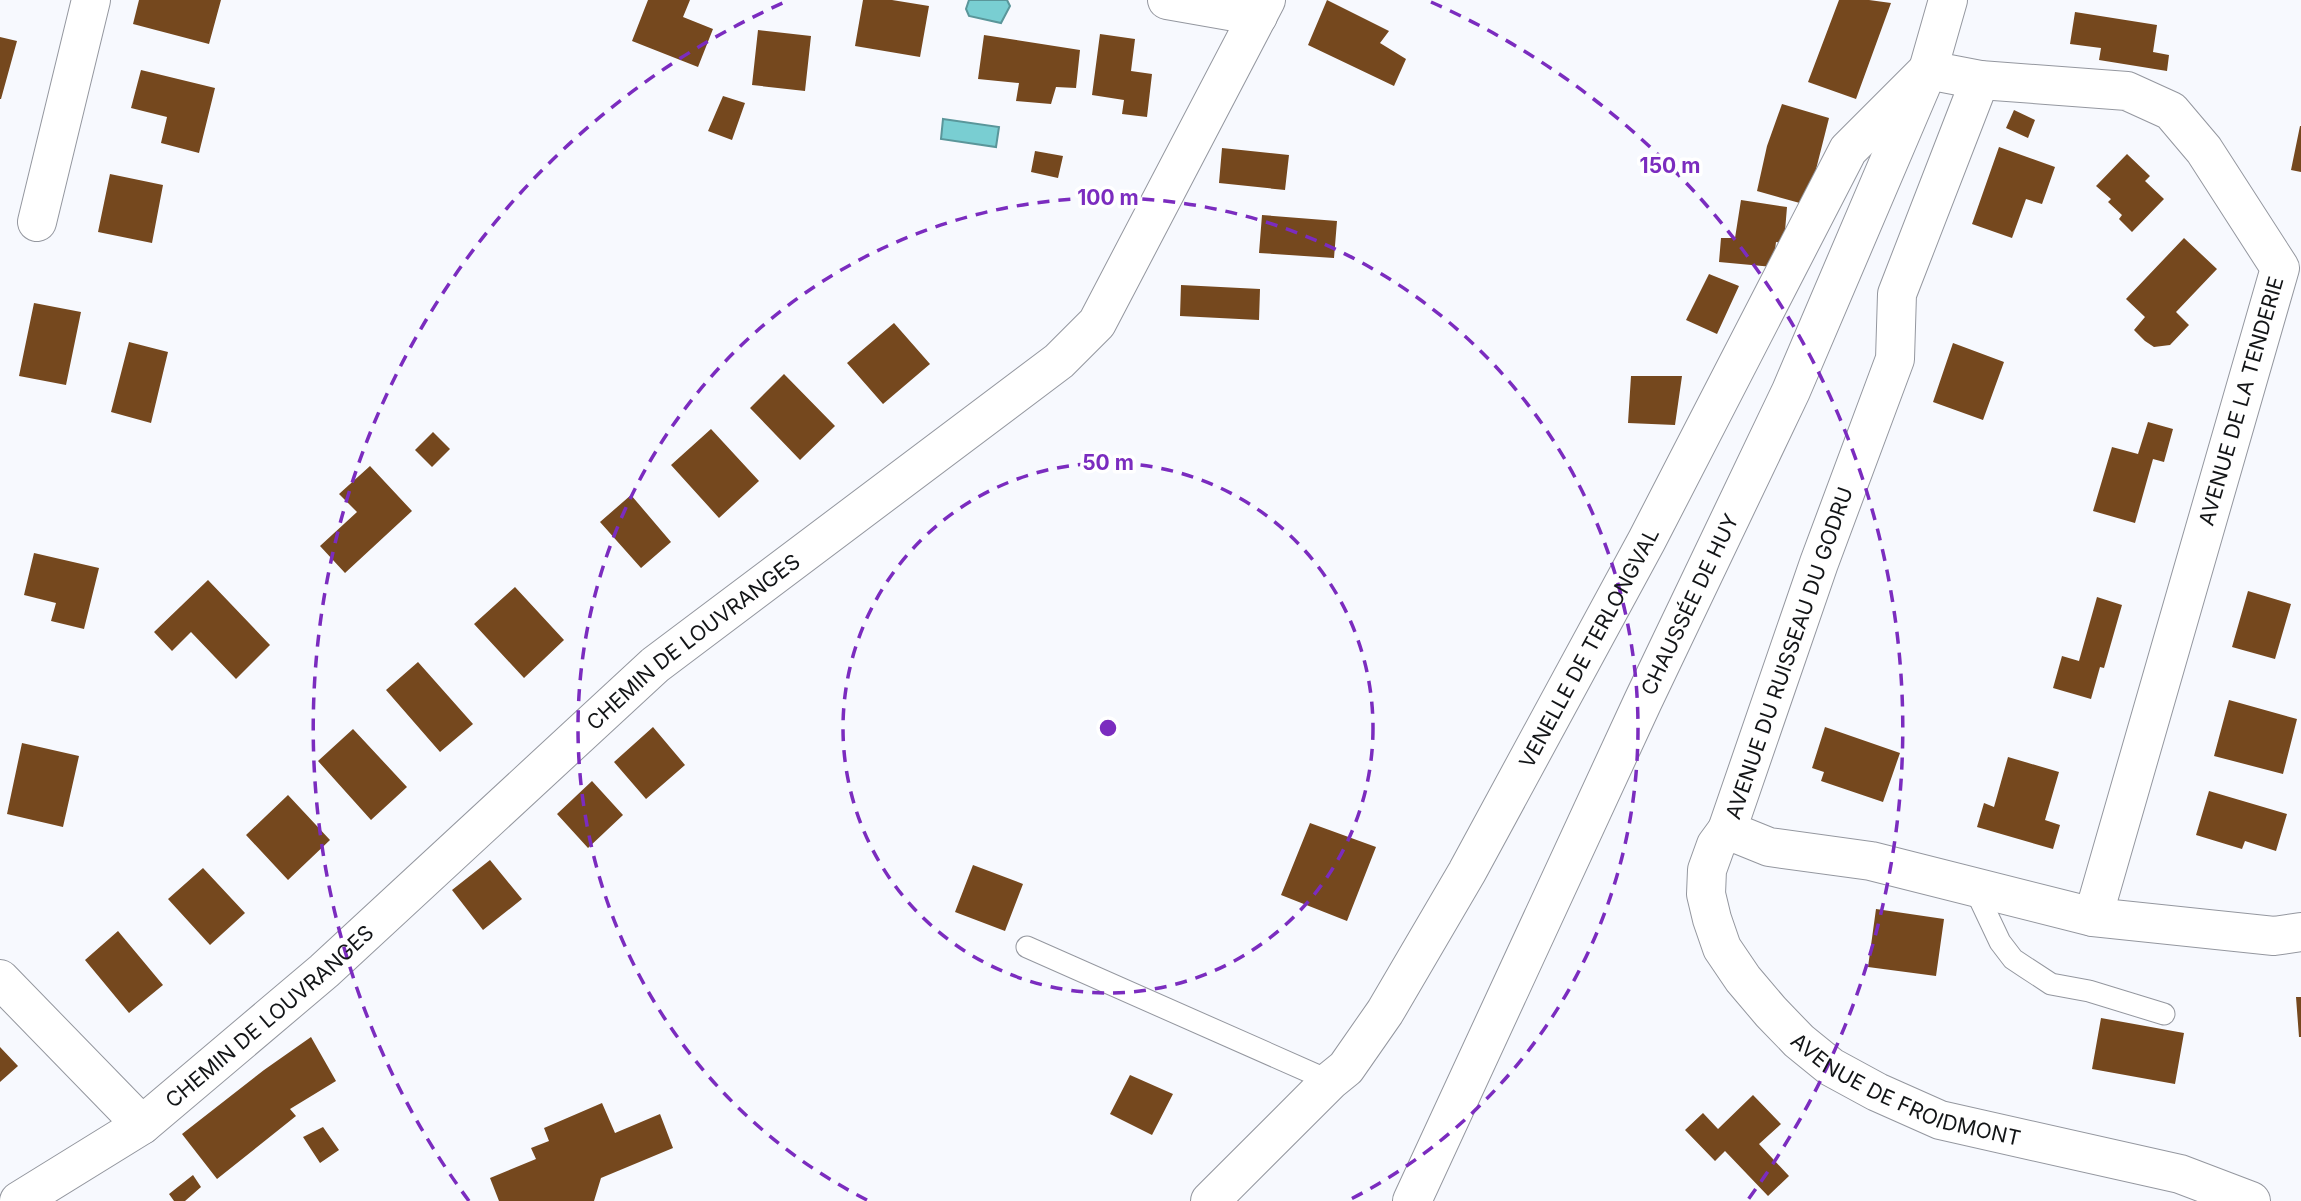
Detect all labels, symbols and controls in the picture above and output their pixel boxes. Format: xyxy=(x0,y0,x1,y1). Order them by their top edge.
text: 150 m xyxy=(1640,153,1700,178)
text: 100 m xyxy=(1077,185,1139,210)
street label: AVENUE DE LA TENDERIE xyxy=(2193,274,2289,528)
text: 50 m xyxy=(1082,450,1134,475)
street label: AVENUE DU RUISSEAU DU GODRU xyxy=(1720,484,1858,822)
street label: CHAUSSÉE DE HUY xyxy=(1635,510,1743,699)
street label: VENELLE DE TERLONGVAL xyxy=(1514,524,1664,772)
street label: CHEMIN DE LOUVRANGES xyxy=(581,548,804,735)
centre of rings xyxy=(1096,716,1120,740)
street label: CHEMIN DE LOUVRANGES xyxy=(160,919,378,1113)
street label: AVENUE DE FROIDMONT xyxy=(1786,1027,2023,1150)

